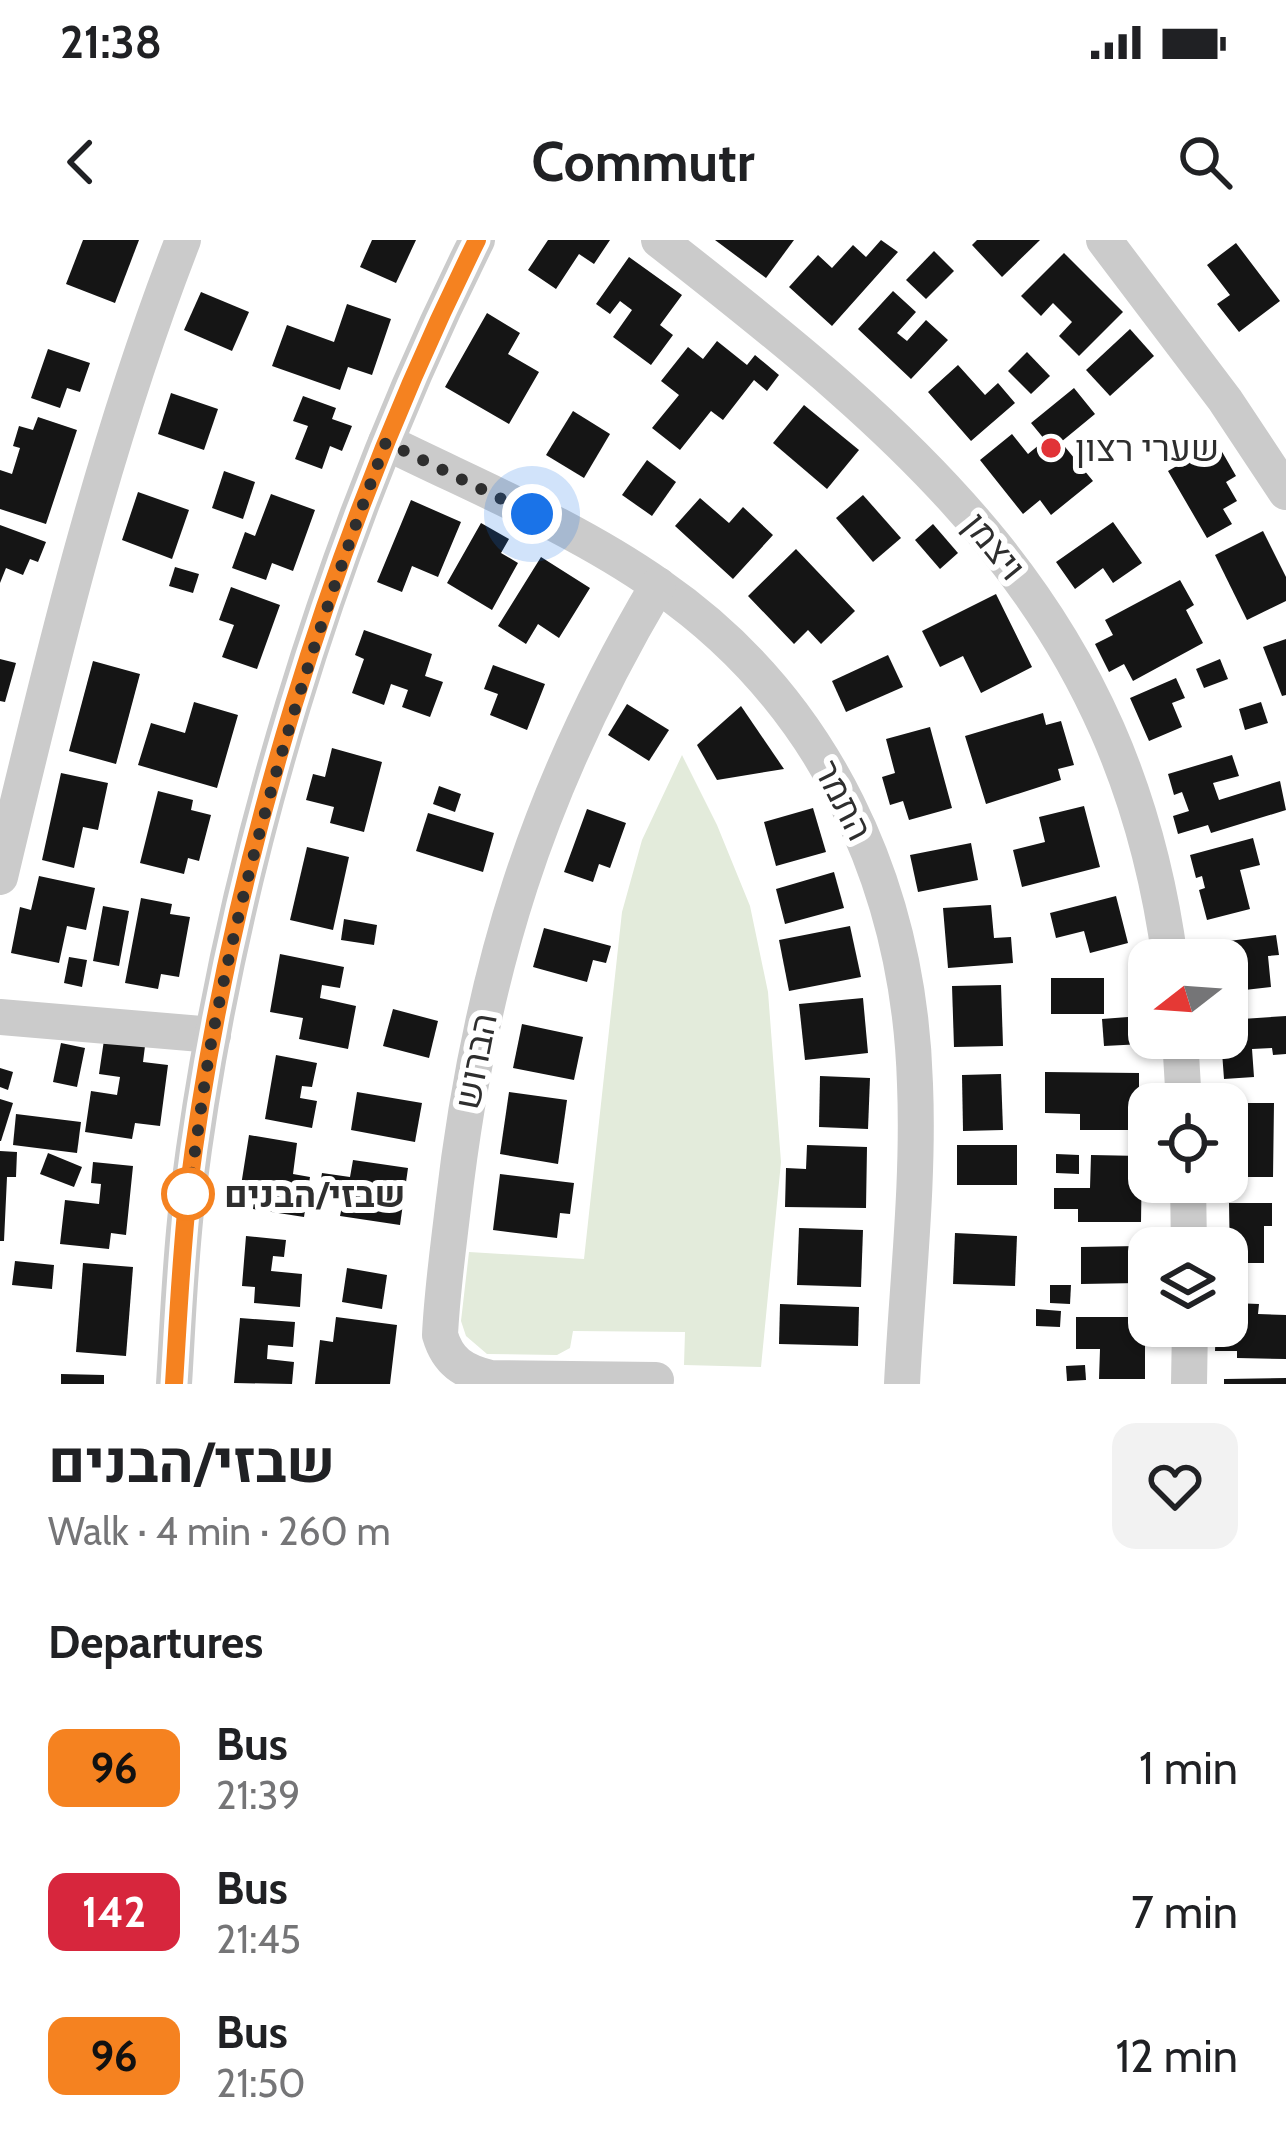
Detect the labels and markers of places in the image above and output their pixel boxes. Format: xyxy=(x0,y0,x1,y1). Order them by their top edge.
place label: שערי רצון xyxy=(1075,426,1219,470)
marker: שערי רצון xyxy=(1038,435,1064,461)
marker: שבזי/הבנים xyxy=(163,1169,213,1219)
place label: שבזי/הבנים xyxy=(224,1172,405,1216)

